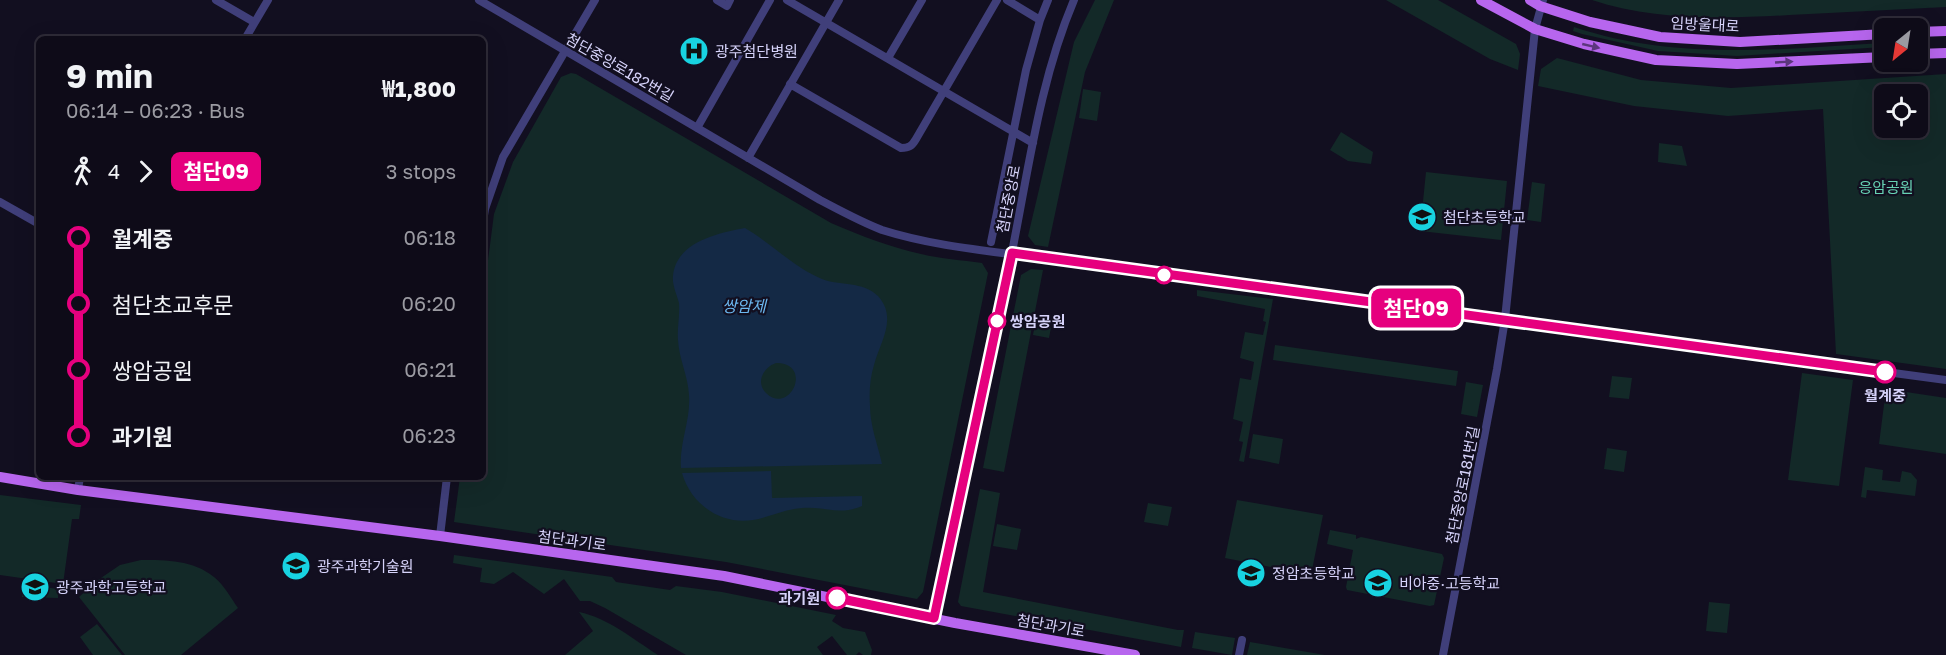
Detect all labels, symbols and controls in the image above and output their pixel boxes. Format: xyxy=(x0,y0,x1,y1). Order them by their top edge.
street label: 임방울대로 xyxy=(1670,13,1740,35)
north arrow xyxy=(1874,18,1928,72)
map controls xyxy=(1874,18,1928,138)
street label: 첨단중앙로182번길 xyxy=(563,29,677,105)
hospital icon: 광주첨단병원 xyxy=(678,35,710,67)
one-way arrow xyxy=(1581,41,1600,51)
place label: 광주첨단병원 xyxy=(715,42,798,60)
text: 9 min xyxy=(66,56,153,95)
one-way arrow xyxy=(1774,57,1793,66)
text: ₩1,800 xyxy=(382,75,456,102)
button: locate xyxy=(1874,84,1928,138)
text: 06:14 – 06:23 · Bus xyxy=(66,98,245,122)
icon: walk xyxy=(66,155,99,188)
icon: forward xyxy=(129,155,162,188)
text: 첨단09 xyxy=(183,158,249,184)
text: 4 xyxy=(108,159,120,183)
text: 3 stops xyxy=(386,159,456,183)
street label: 첨단중앙로 xyxy=(993,163,1023,235)
park label: 응암공원 xyxy=(1858,178,1914,196)
school or university icon: 첨단초등학교 xyxy=(1406,201,1438,233)
place label: 첨단초등학교 xyxy=(1443,208,1526,226)
text: 월계중 xyxy=(112,225,173,252)
text: 06:18 xyxy=(404,225,456,249)
unlabelled marker xyxy=(1155,266,1173,284)
line badge: 첨단09 xyxy=(1374,288,1458,328)
text: 첨단초교후문 xyxy=(112,291,233,318)
text: 06:20 xyxy=(402,291,456,315)
text: 첨단09 xyxy=(1383,295,1449,321)
water label: 쌍암제 xyxy=(722,296,768,316)
marker: 쌍암공원 xyxy=(988,312,1006,330)
place label: 쌍암공원 xyxy=(1010,312,1065,330)
text: 쌍암공원 xyxy=(112,357,193,384)
text: 06:21 xyxy=(404,357,456,381)
marker: 월계중 xyxy=(1874,361,1896,383)
place label: 월계중 xyxy=(1864,386,1906,404)
text: 과기원 xyxy=(112,423,173,450)
text: 06:23 xyxy=(402,423,456,447)
street label: 첨단중앙로181번길 xyxy=(1442,424,1482,546)
street label: 첨단과기로 xyxy=(537,526,607,554)
school or university icon: 광주과학기술원 xyxy=(280,550,312,582)
place label: 광주과학기술원 xyxy=(317,557,414,575)
school or university icon: 정암초등학교 xyxy=(1235,557,1267,589)
place label: 정암초등학교 xyxy=(1272,564,1355,582)
school or university icon: 비아중·고등학교 xyxy=(1362,567,1394,599)
school or university icon: 광주과학고등학교 xyxy=(19,571,51,603)
place label: 비아중·고등학교 xyxy=(1399,574,1500,592)
place label: 광주과학고등학교 xyxy=(56,578,166,596)
marker: 과기원 xyxy=(826,587,848,609)
place label: 과기원 xyxy=(779,589,820,607)
street label: 첨단과기로 xyxy=(1015,610,1087,640)

